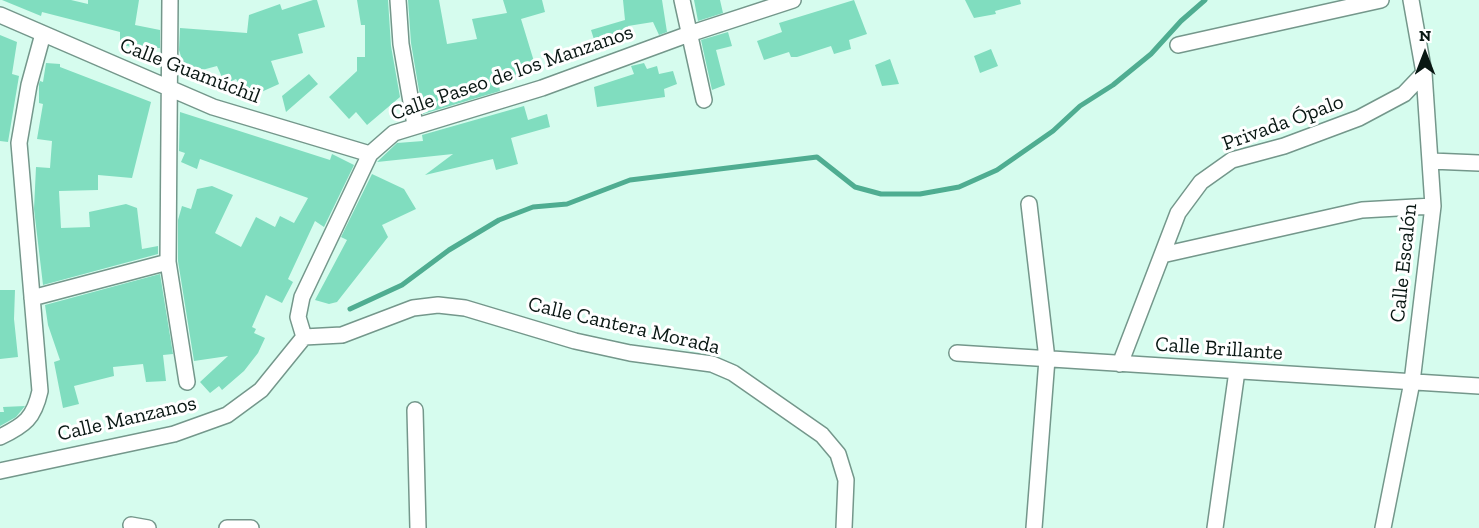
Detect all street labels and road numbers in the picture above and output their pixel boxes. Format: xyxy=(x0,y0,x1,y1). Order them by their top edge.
street label: Calle Paseo de los Manzanos xyxy=(387,20,637,126)
street label: Calle Guamúchil xyxy=(116,33,264,109)
street label: Privada Ópalo xyxy=(1219,89,1347,157)
street label: Calle Escalón xyxy=(1385,202,1423,324)
street label: Calle Cantera Morada xyxy=(526,292,722,360)
street label: Calle Brillante xyxy=(1154,332,1284,366)
street label: Calle Manzanos xyxy=(55,391,199,447)

